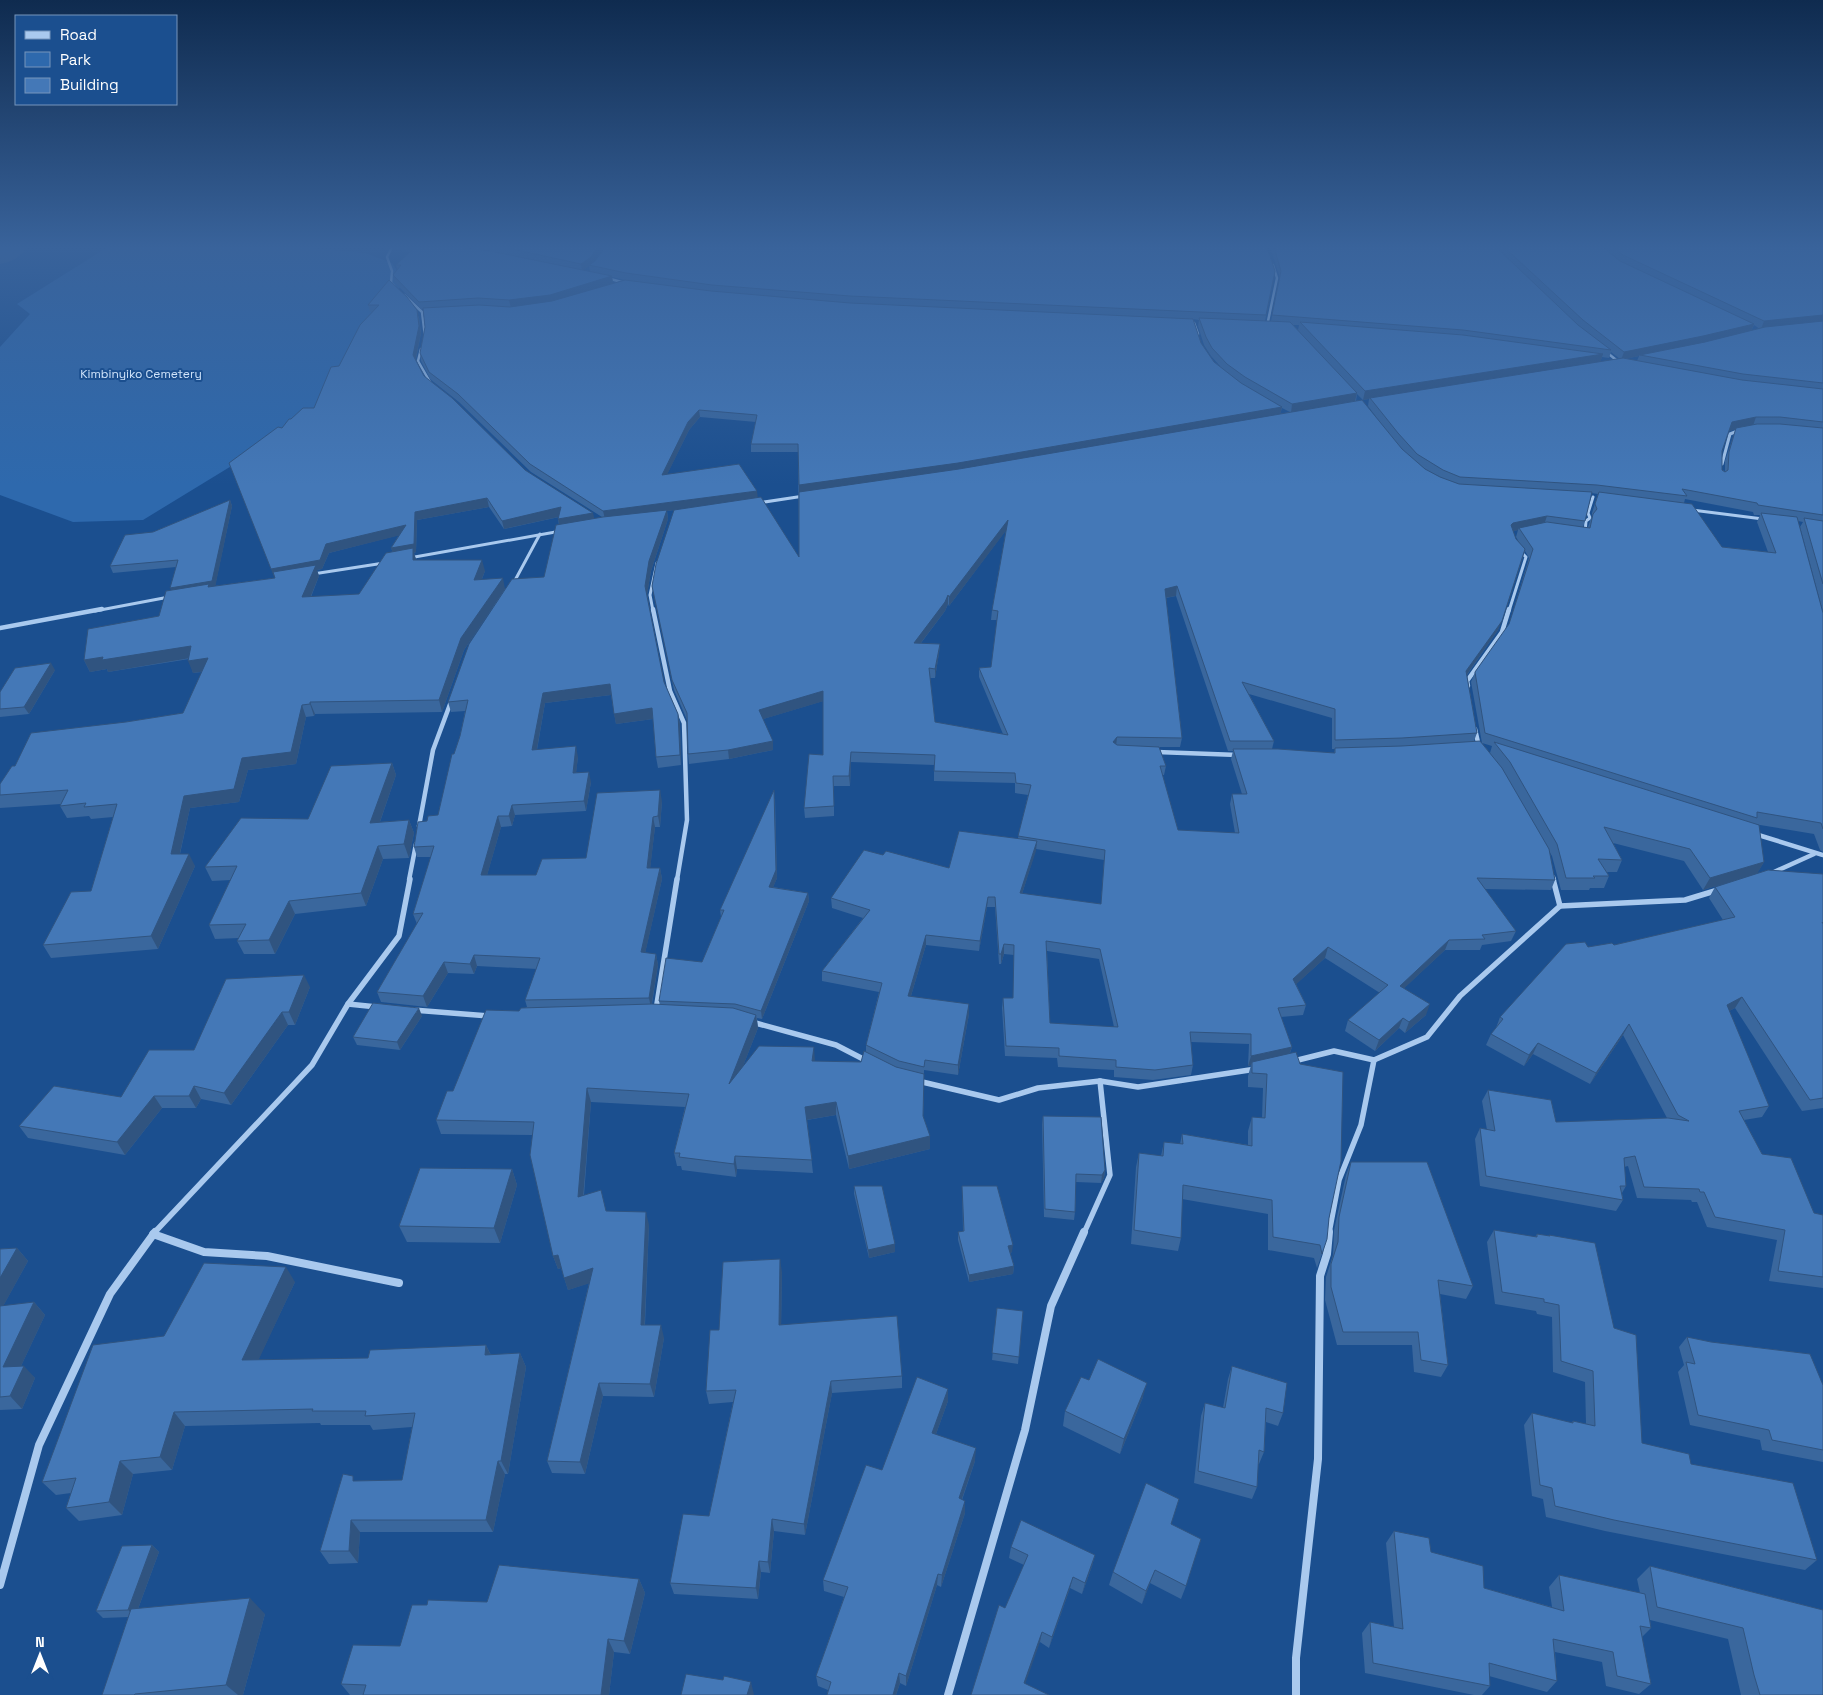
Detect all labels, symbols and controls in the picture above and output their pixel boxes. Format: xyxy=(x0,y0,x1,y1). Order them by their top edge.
legend xyxy=(15,15,178,105)
text: Road xyxy=(60,25,97,44)
text: Park xyxy=(60,50,91,69)
text: Building xyxy=(60,75,119,94)
park label: Kimbinyiko Cemetery xyxy=(80,366,202,382)
north arrow xyxy=(15,1630,65,1680)
text: N xyxy=(35,1633,45,1651)

